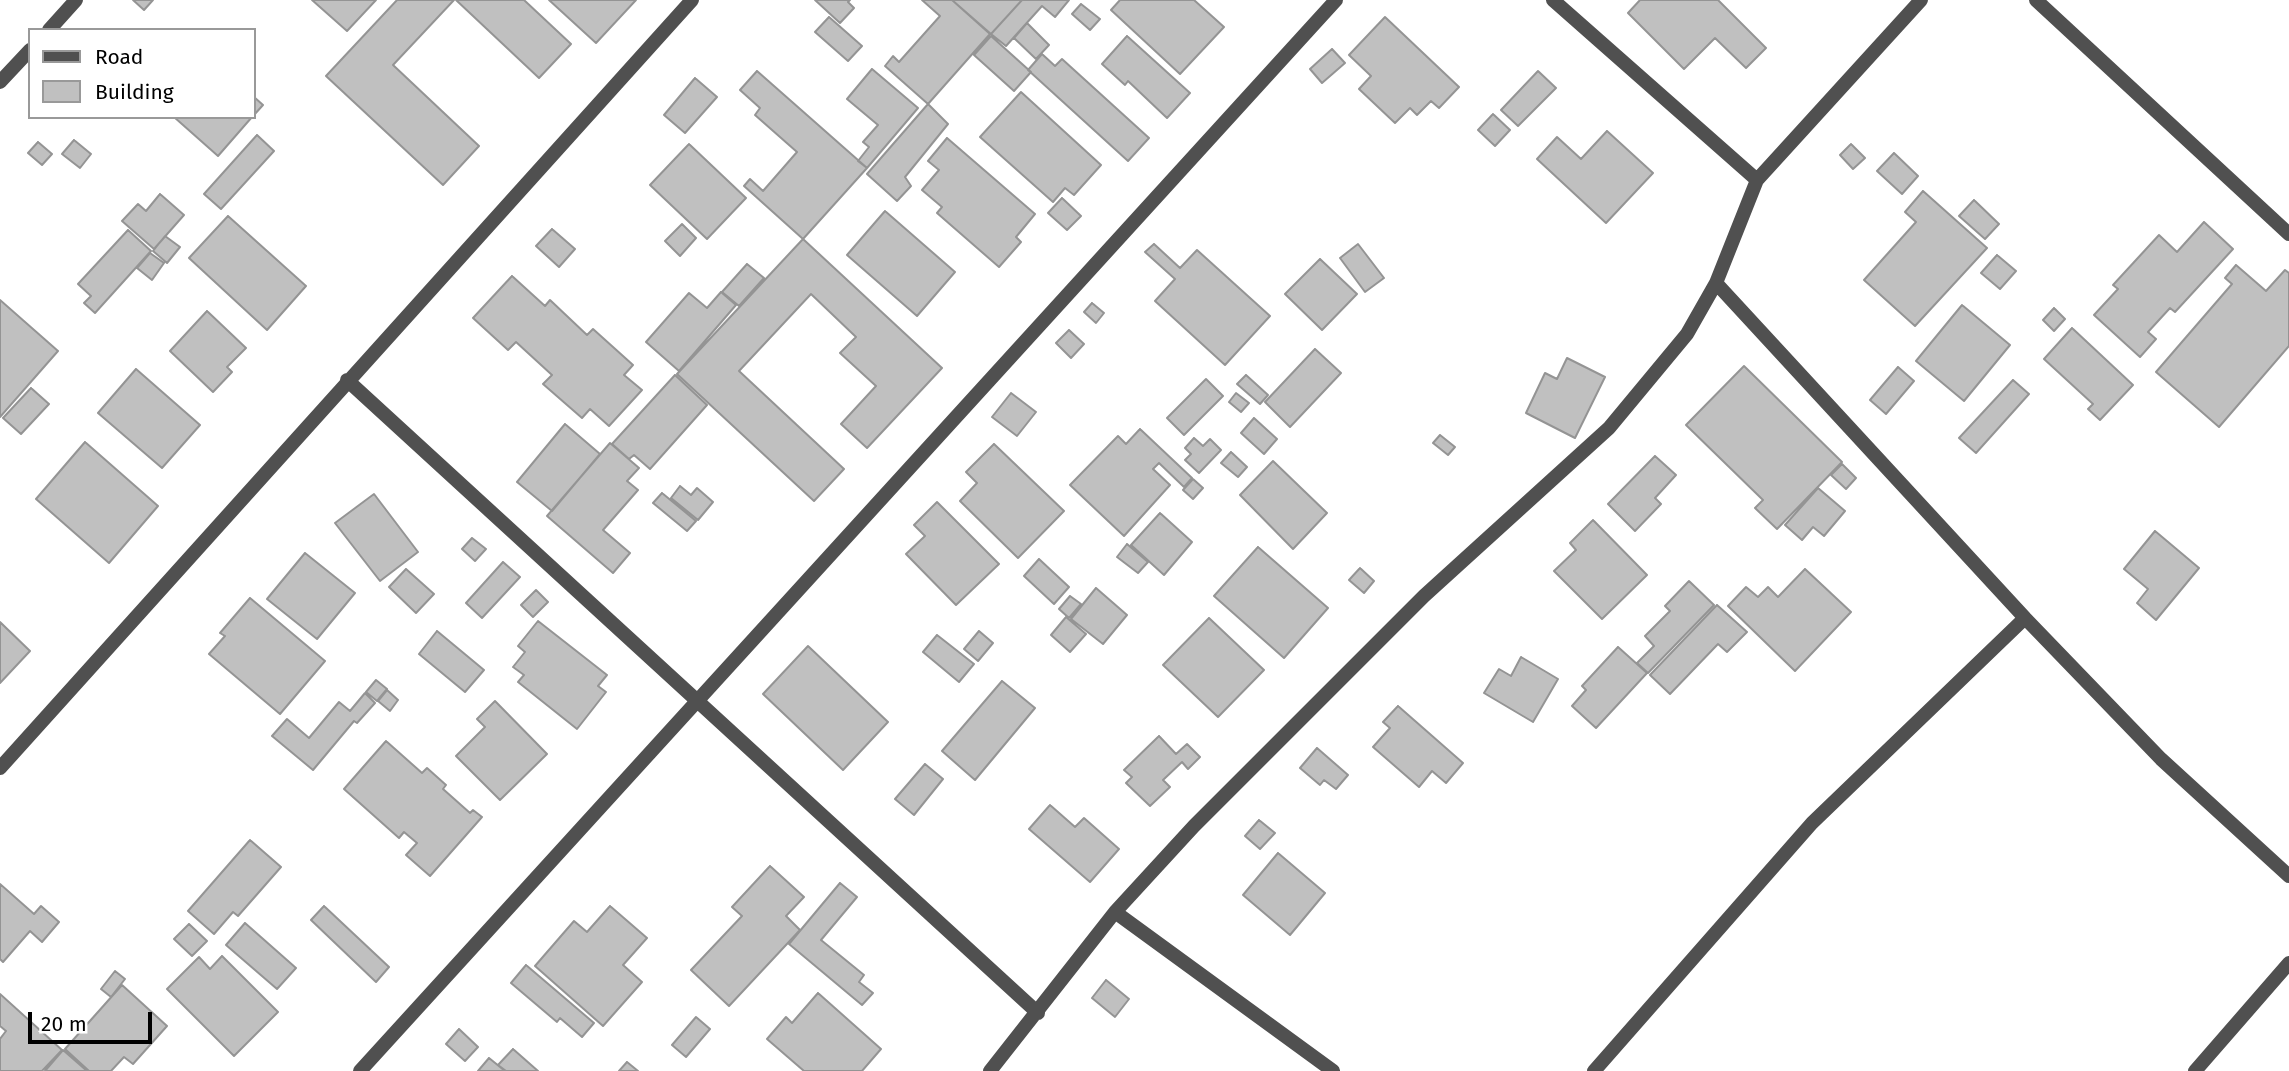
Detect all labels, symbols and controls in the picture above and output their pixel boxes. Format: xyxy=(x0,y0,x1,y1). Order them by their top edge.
legend xyxy=(28,28,256,119)
text: Road xyxy=(95,44,143,70)
text: Building xyxy=(95,79,174,105)
scale bar xyxy=(32,998,156,1042)
text: 20 m xyxy=(41,1011,87,1037)

